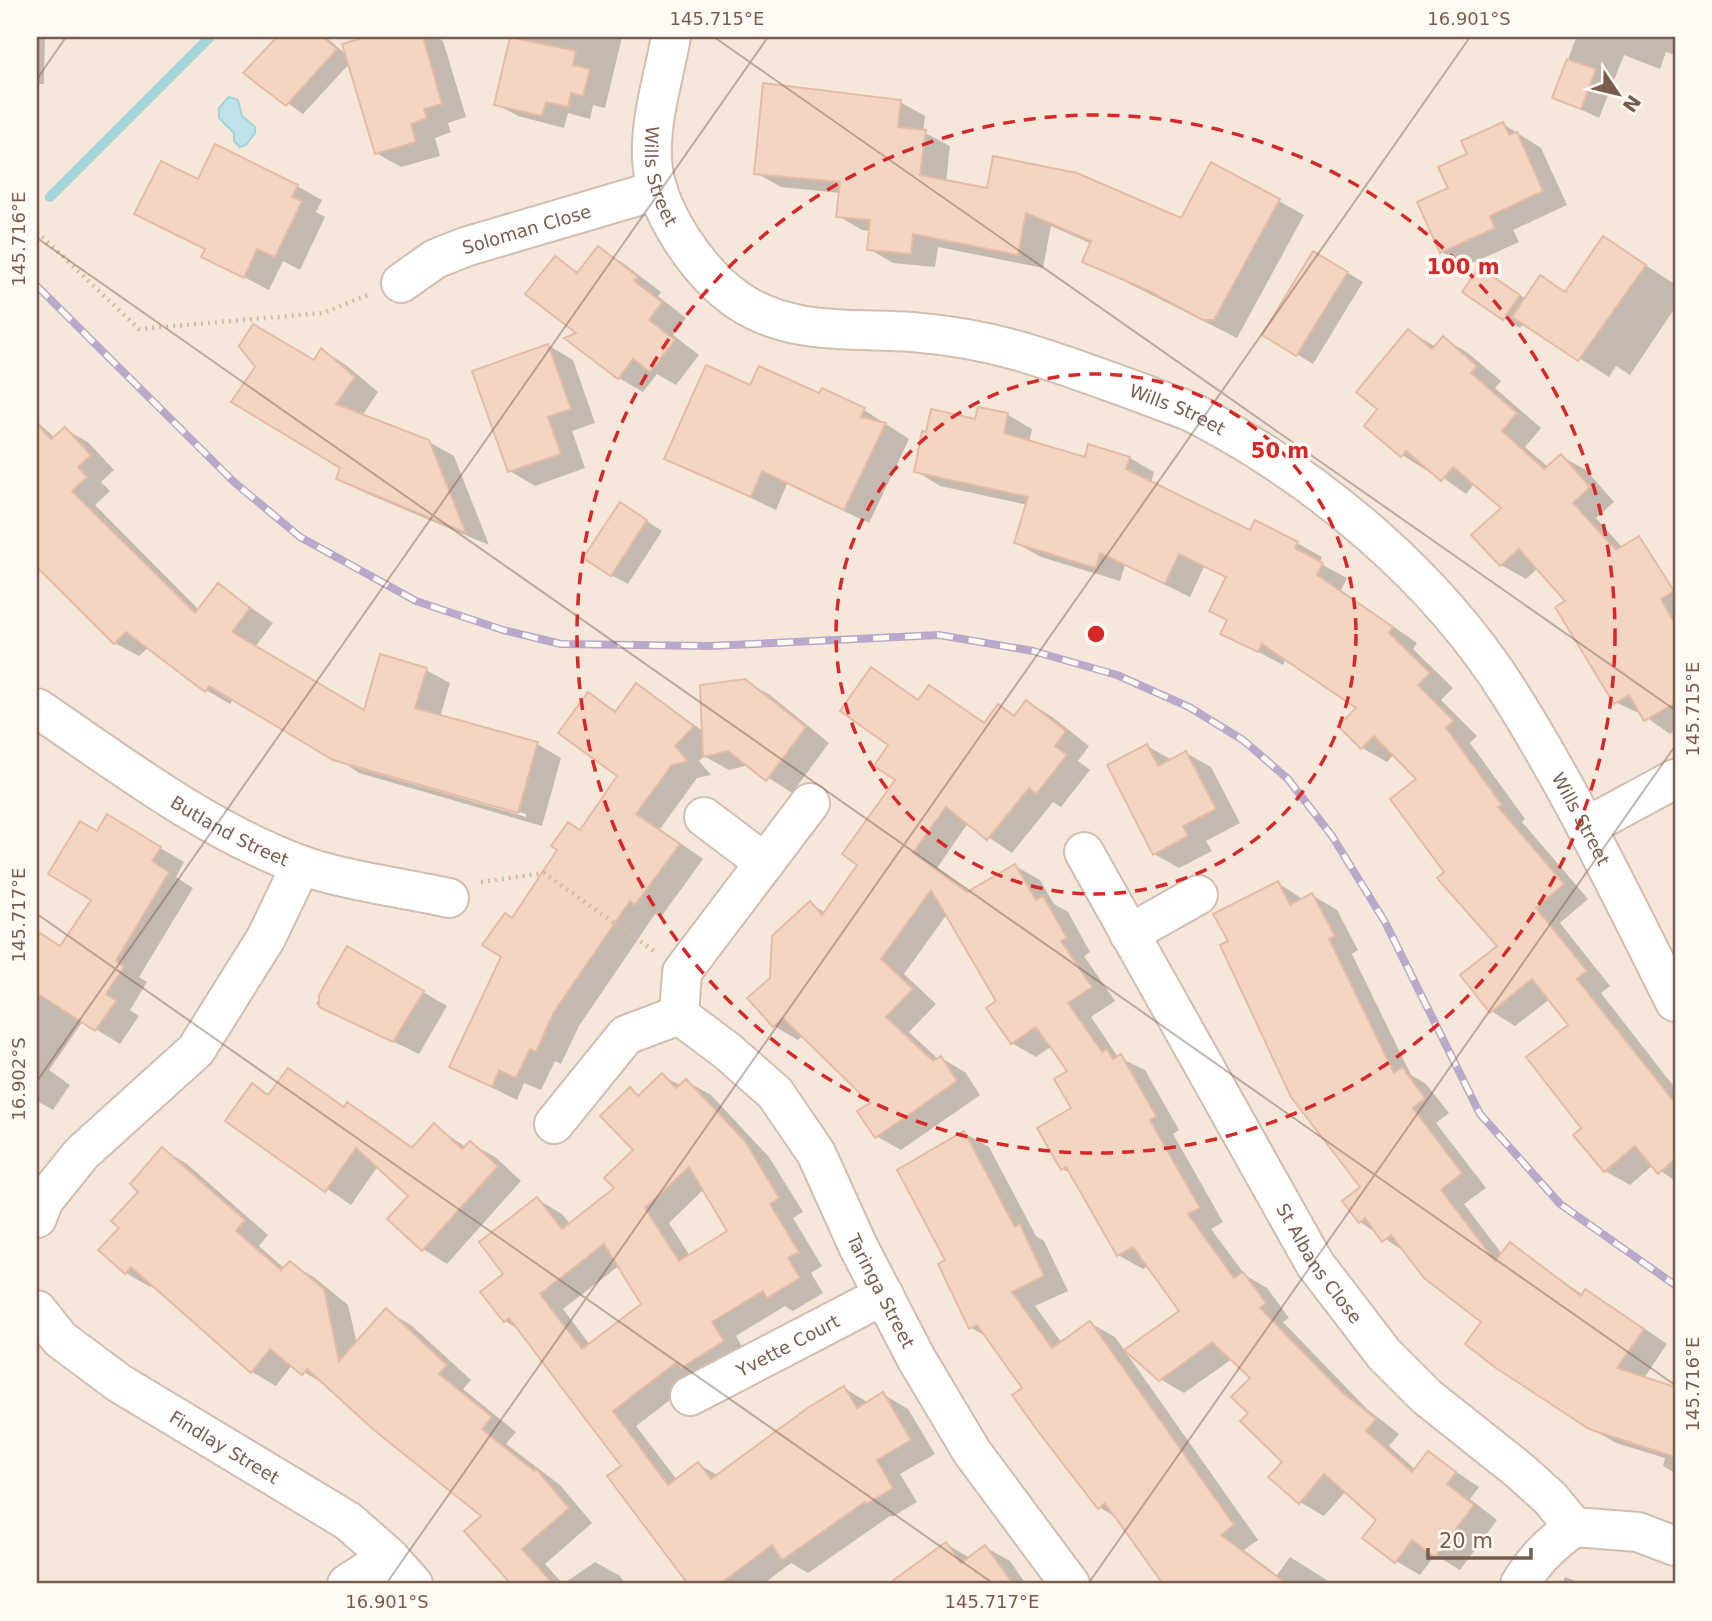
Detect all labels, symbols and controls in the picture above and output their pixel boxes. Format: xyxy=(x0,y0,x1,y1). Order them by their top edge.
text: 145.715°E xyxy=(670,8,764,29)
text: 16.901°S xyxy=(1427,8,1511,29)
north arrow xyxy=(1582,60,1652,130)
text: N xyxy=(1618,91,1645,117)
street label: Wills Street xyxy=(641,125,682,229)
text: 145.716°E xyxy=(8,192,29,286)
street label: Soloman Close xyxy=(460,200,593,258)
text: 100 m xyxy=(1426,255,1500,279)
street label: Wills Street xyxy=(1127,379,1229,439)
text: 50 m xyxy=(1251,439,1309,463)
centre of rings xyxy=(1084,622,1108,646)
text: 145.715°E xyxy=(1682,662,1703,756)
street label: Wills Street xyxy=(1548,768,1615,869)
street label: Butland Street xyxy=(167,791,292,870)
text: 145.717°E xyxy=(8,868,29,962)
text: 16.902°S xyxy=(8,1037,29,1121)
street label: St Albans Close xyxy=(1272,1199,1367,1327)
street label: Taringa Street xyxy=(843,1229,919,1351)
street label: Yvette Court xyxy=(732,1310,843,1381)
text: 145.716°E xyxy=(1682,1337,1703,1431)
street label: Findlay Street xyxy=(166,1406,283,1488)
scale bar xyxy=(1428,1516,1532,1560)
text: 20 m xyxy=(1439,1529,1493,1553)
text: 16.901°S xyxy=(345,1591,429,1612)
text: 145.717°E xyxy=(945,1591,1039,1612)

